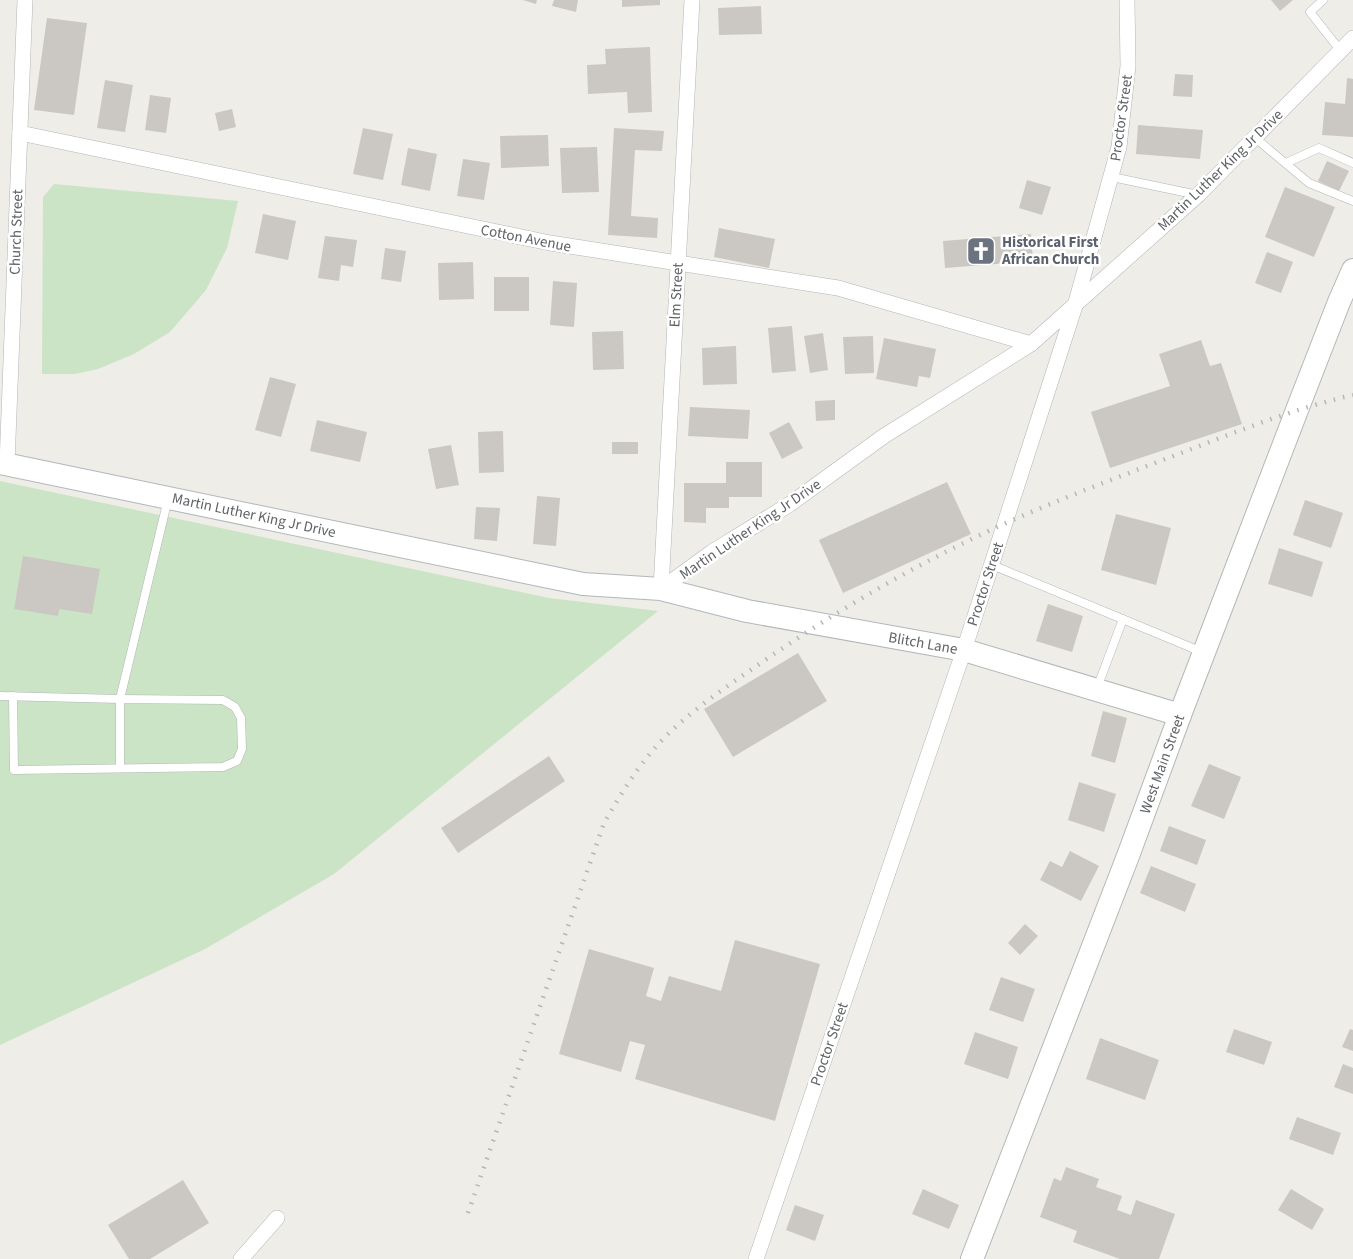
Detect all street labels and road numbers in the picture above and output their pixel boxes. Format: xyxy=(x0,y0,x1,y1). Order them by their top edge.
street label: Proctor Street xyxy=(1105,73,1138,163)
street label: Martin Luther King Jr Drive xyxy=(1153,105,1288,236)
street label: Church Street xyxy=(5,189,28,275)
street label: Cotton Avenue xyxy=(479,219,573,258)
street label: Elm Street xyxy=(664,262,689,328)
street label: Martin Luther King Jr Drive xyxy=(675,474,825,585)
street label: Martin Luther King Jr Drive xyxy=(170,488,338,543)
street label: Proctor Street xyxy=(962,539,1009,629)
street label: Blitch Lane xyxy=(887,627,959,660)
street label: West Main Street xyxy=(1135,712,1190,817)
street label: Proctor Street xyxy=(805,1000,854,1089)

